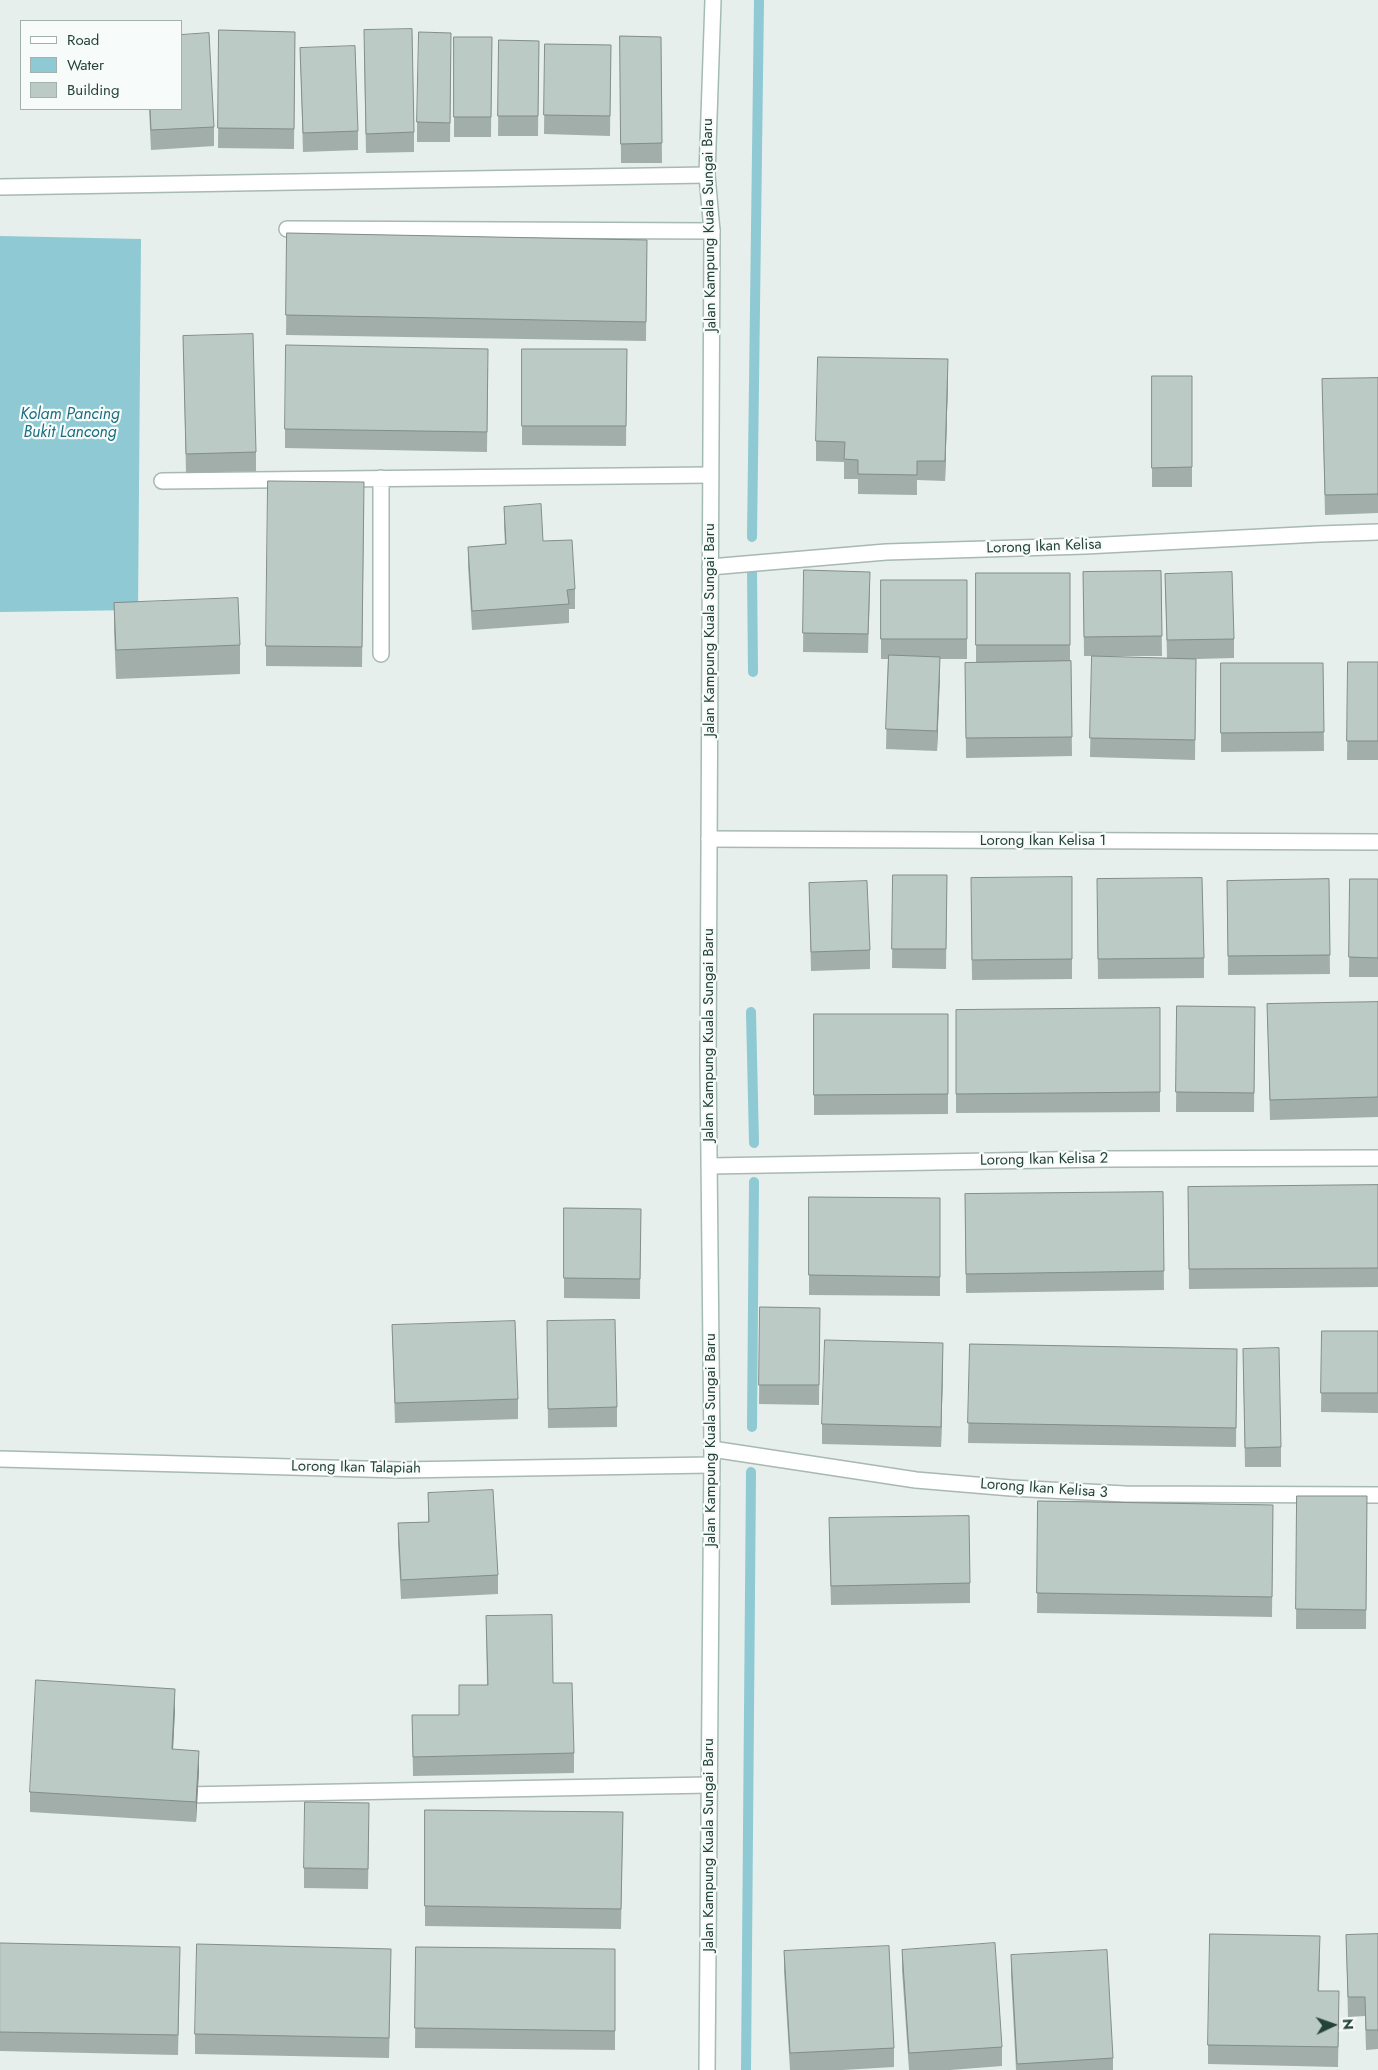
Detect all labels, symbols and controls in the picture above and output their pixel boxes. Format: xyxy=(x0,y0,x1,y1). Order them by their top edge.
legend xyxy=(20,20,182,110)
text: Road xyxy=(67,29,99,51)
text: Water xyxy=(67,54,104,76)
text: Building xyxy=(67,79,119,101)
street label: Jalan Kampung Kuala Sungai Baru xyxy=(699,118,721,332)
water label: Kolam Pancing Bukit Lancong xyxy=(20,405,120,443)
street label: Jalan Kampung Kuala Sungai Baru xyxy=(701,523,719,737)
street label: Lorong Ikan Kelisa xyxy=(986,536,1102,558)
street label: Lorong Ikan Kelisa 1 xyxy=(980,832,1106,850)
street label: Jalan Kampung Kuala Sungai Baru xyxy=(700,928,718,1142)
street label: Lorong Ikan Kelisa 2 xyxy=(980,1150,1108,1170)
street label: Jalan Kampung Kuala Sungai Baru xyxy=(702,1333,720,1547)
street label: Lorong Ikan Talapiah xyxy=(291,1458,421,1478)
street label: Lorong Ikan Kelisa 3 xyxy=(980,1476,1108,1502)
street label: Jalan Kampung Kuala Sungai Baru xyxy=(700,1738,718,1952)
north arrow xyxy=(1308,2000,1358,2050)
text: N xyxy=(1338,2018,1358,2030)

